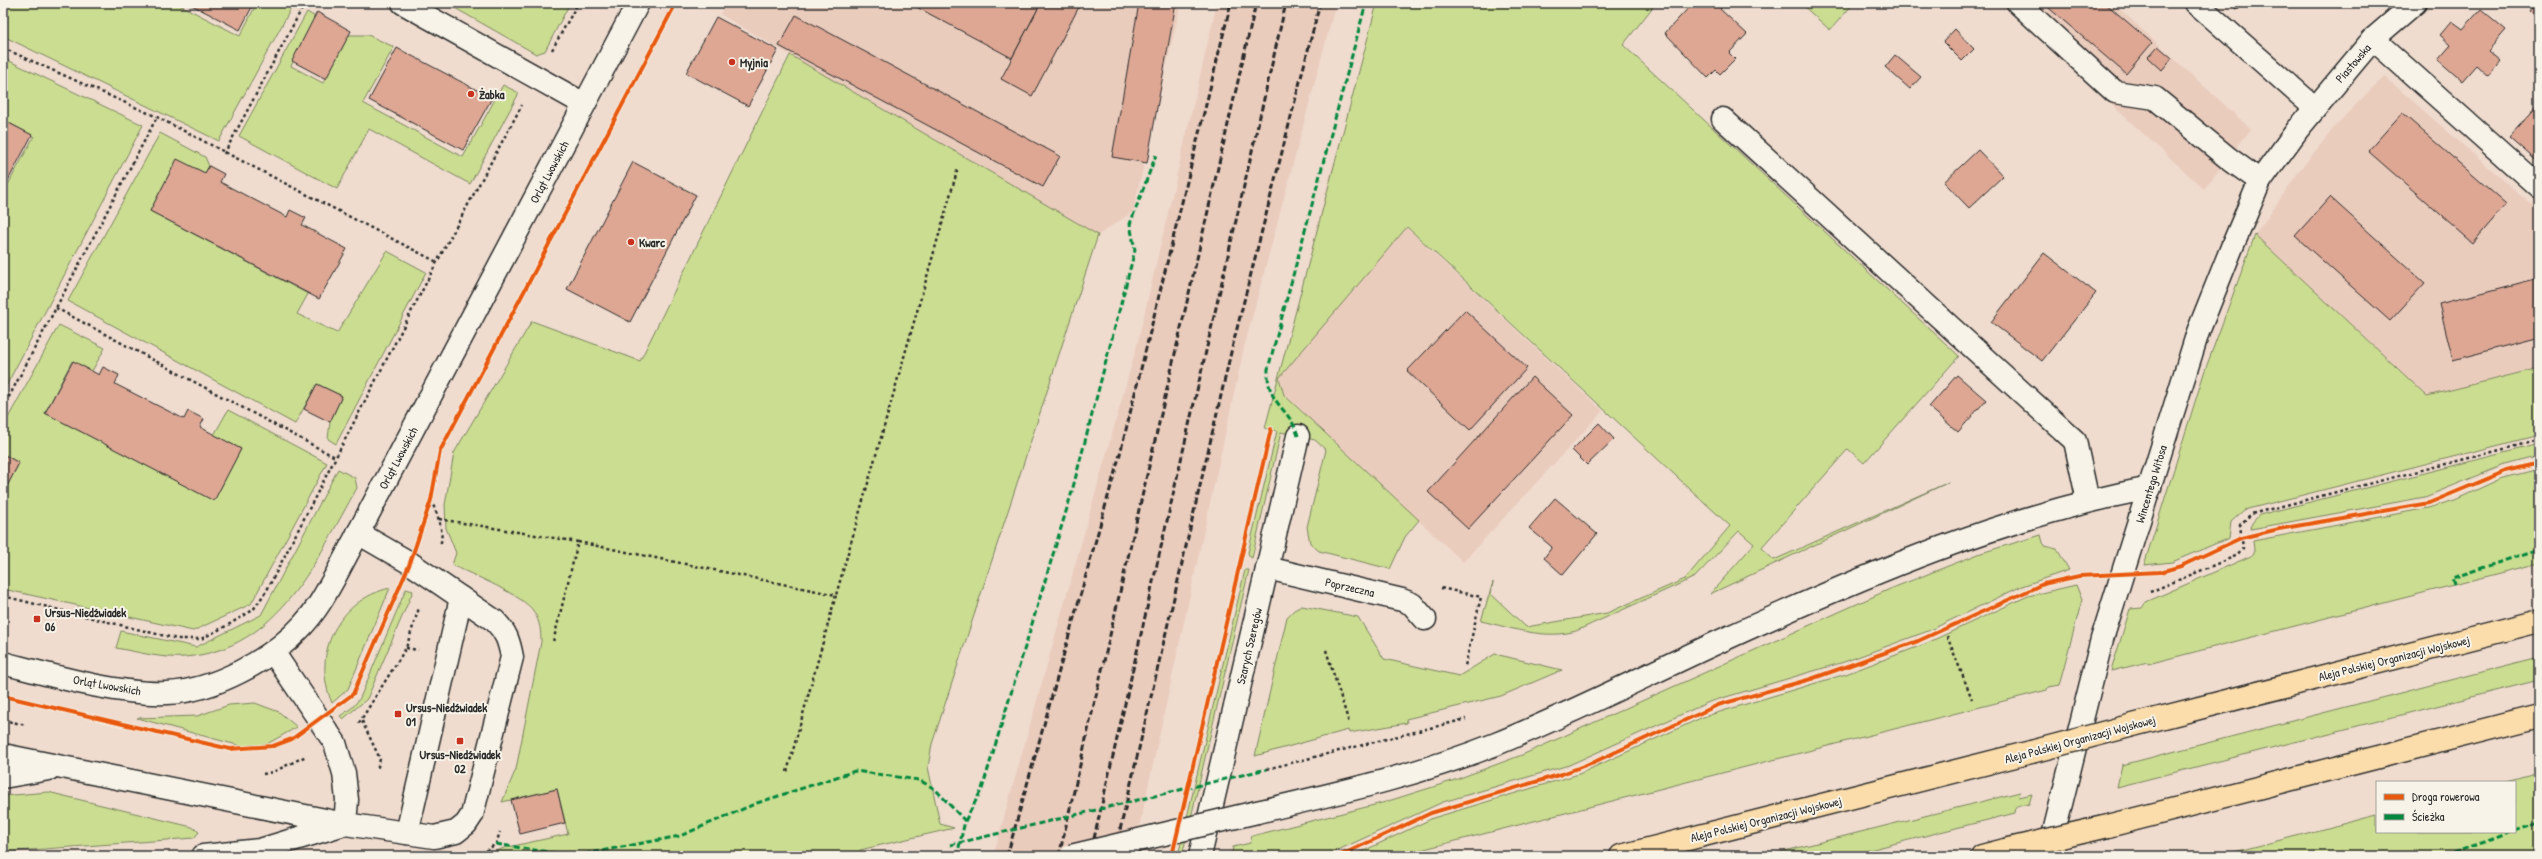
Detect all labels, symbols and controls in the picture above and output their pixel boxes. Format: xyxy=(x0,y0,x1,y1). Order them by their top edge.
street label: Piastowska xyxy=(2331,40,2375,86)
place label: Myjnia xyxy=(740,54,768,72)
marker: Myjnia xyxy=(727,57,737,67)
place label: Żabka xyxy=(479,86,505,103)
marker: Żabka xyxy=(466,89,476,99)
street label: Orląt Lwowskich xyxy=(525,138,573,206)
place label: Kwarc xyxy=(639,234,665,251)
marker: Kwarc xyxy=(626,237,636,247)
street label: Orląt Lwowskich xyxy=(374,424,422,492)
street label: Wincentego Witosa xyxy=(2131,443,2171,525)
street label: Poprzeczna xyxy=(1324,573,1377,601)
place label: Ursus-Niedźwiadek 06 xyxy=(45,604,126,635)
street label: Szarych Szeregów xyxy=(1232,606,1266,686)
marker: Ursus-Niedźwiadek 06 xyxy=(32,614,42,624)
street label: Aleja Polskiej Organizacji Wojskowej xyxy=(2317,631,2472,685)
street label: Orląt Lwowskich xyxy=(72,671,142,699)
place label: Ursus-Niedźwiadek 01 xyxy=(406,699,487,730)
marker: Ursus-Niedźwiadek 01 xyxy=(393,709,403,719)
street label: Aleja Polskiej Organizacji Wojskowej xyxy=(2003,711,2157,767)
marker: Ursus-Niedźwiadek 02 xyxy=(455,736,465,746)
place label: Ursus-Niedźwiadek 02 xyxy=(419,746,501,777)
legend xyxy=(2376,781,2516,833)
text: Droga rowerowa xyxy=(2412,788,2480,805)
street label: Aleja Polskiej Organizacji Wojskowej xyxy=(1689,792,1844,846)
text: Ścieżka xyxy=(2412,808,2445,825)

